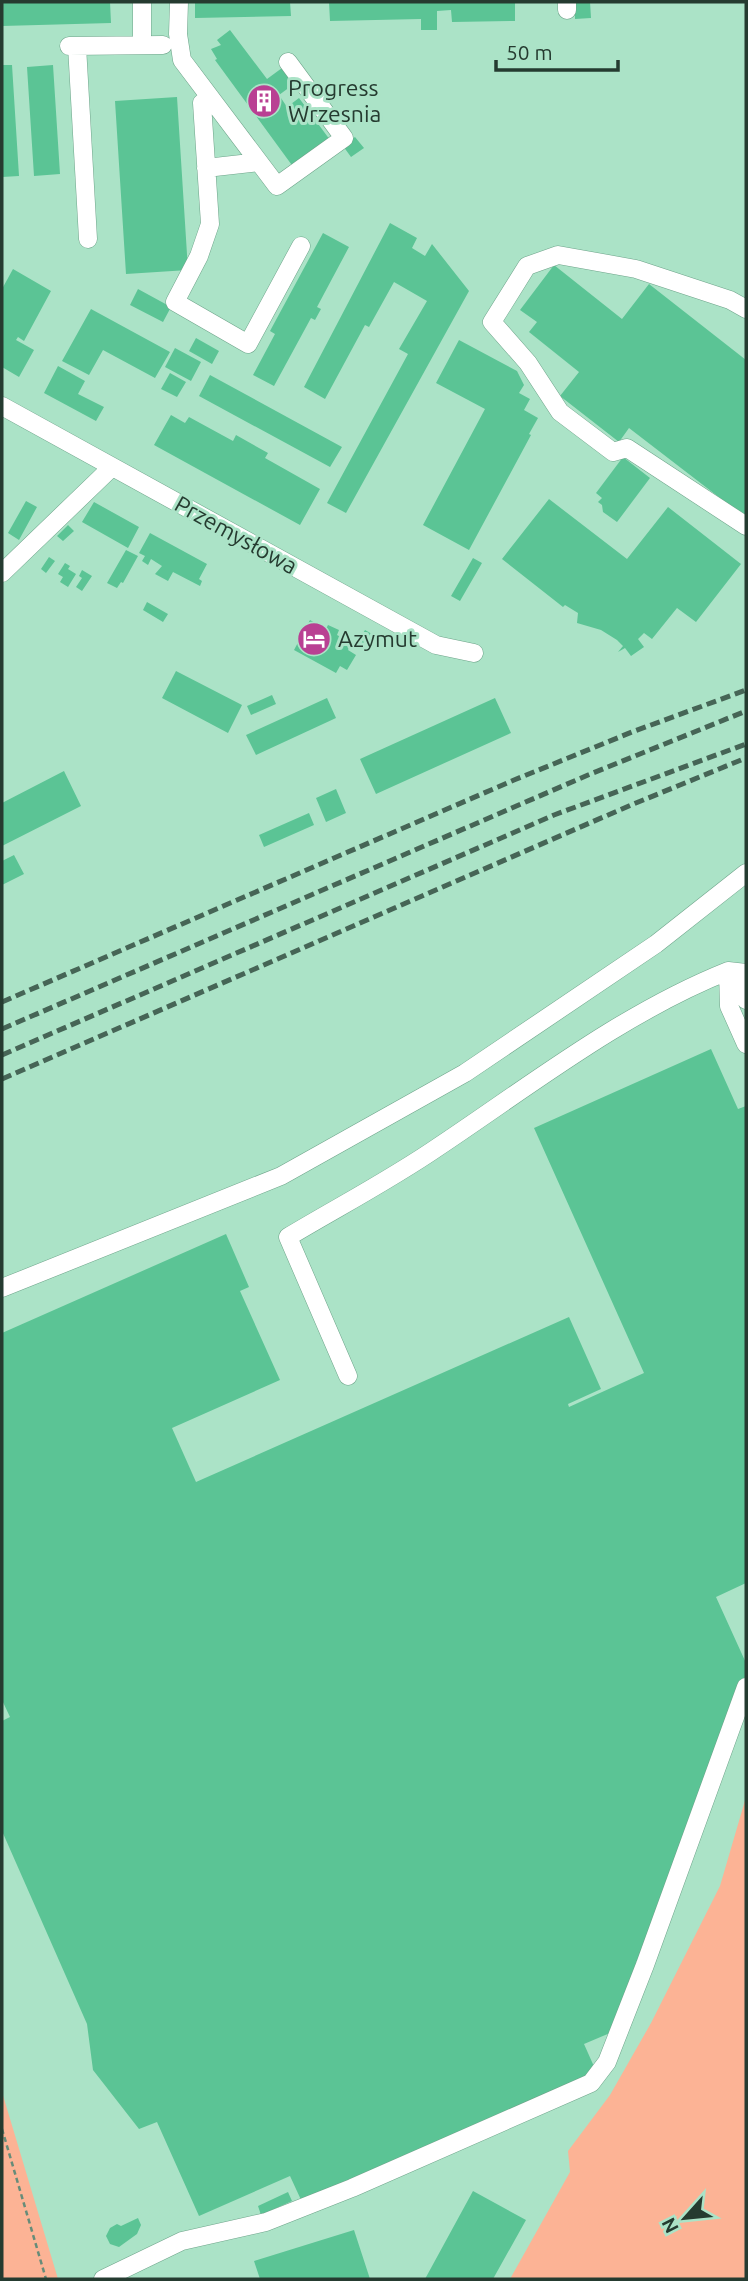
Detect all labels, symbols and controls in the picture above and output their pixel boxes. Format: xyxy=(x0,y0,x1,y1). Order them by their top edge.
scale bar xyxy=(496,28,618,72)
text: 50 m xyxy=(506,40,553,64)
place label: Progress Wrzesnia xyxy=(288,75,381,126)
building icon: Progress Wrzesnia xyxy=(245,82,283,120)
street label: Przemysłowa xyxy=(171,491,302,578)
hotel icon: Azymut xyxy=(295,620,333,658)
place label: Azymut xyxy=(338,626,417,651)
north arrow xyxy=(650,2183,720,2253)
text: N xyxy=(657,2214,683,2237)

